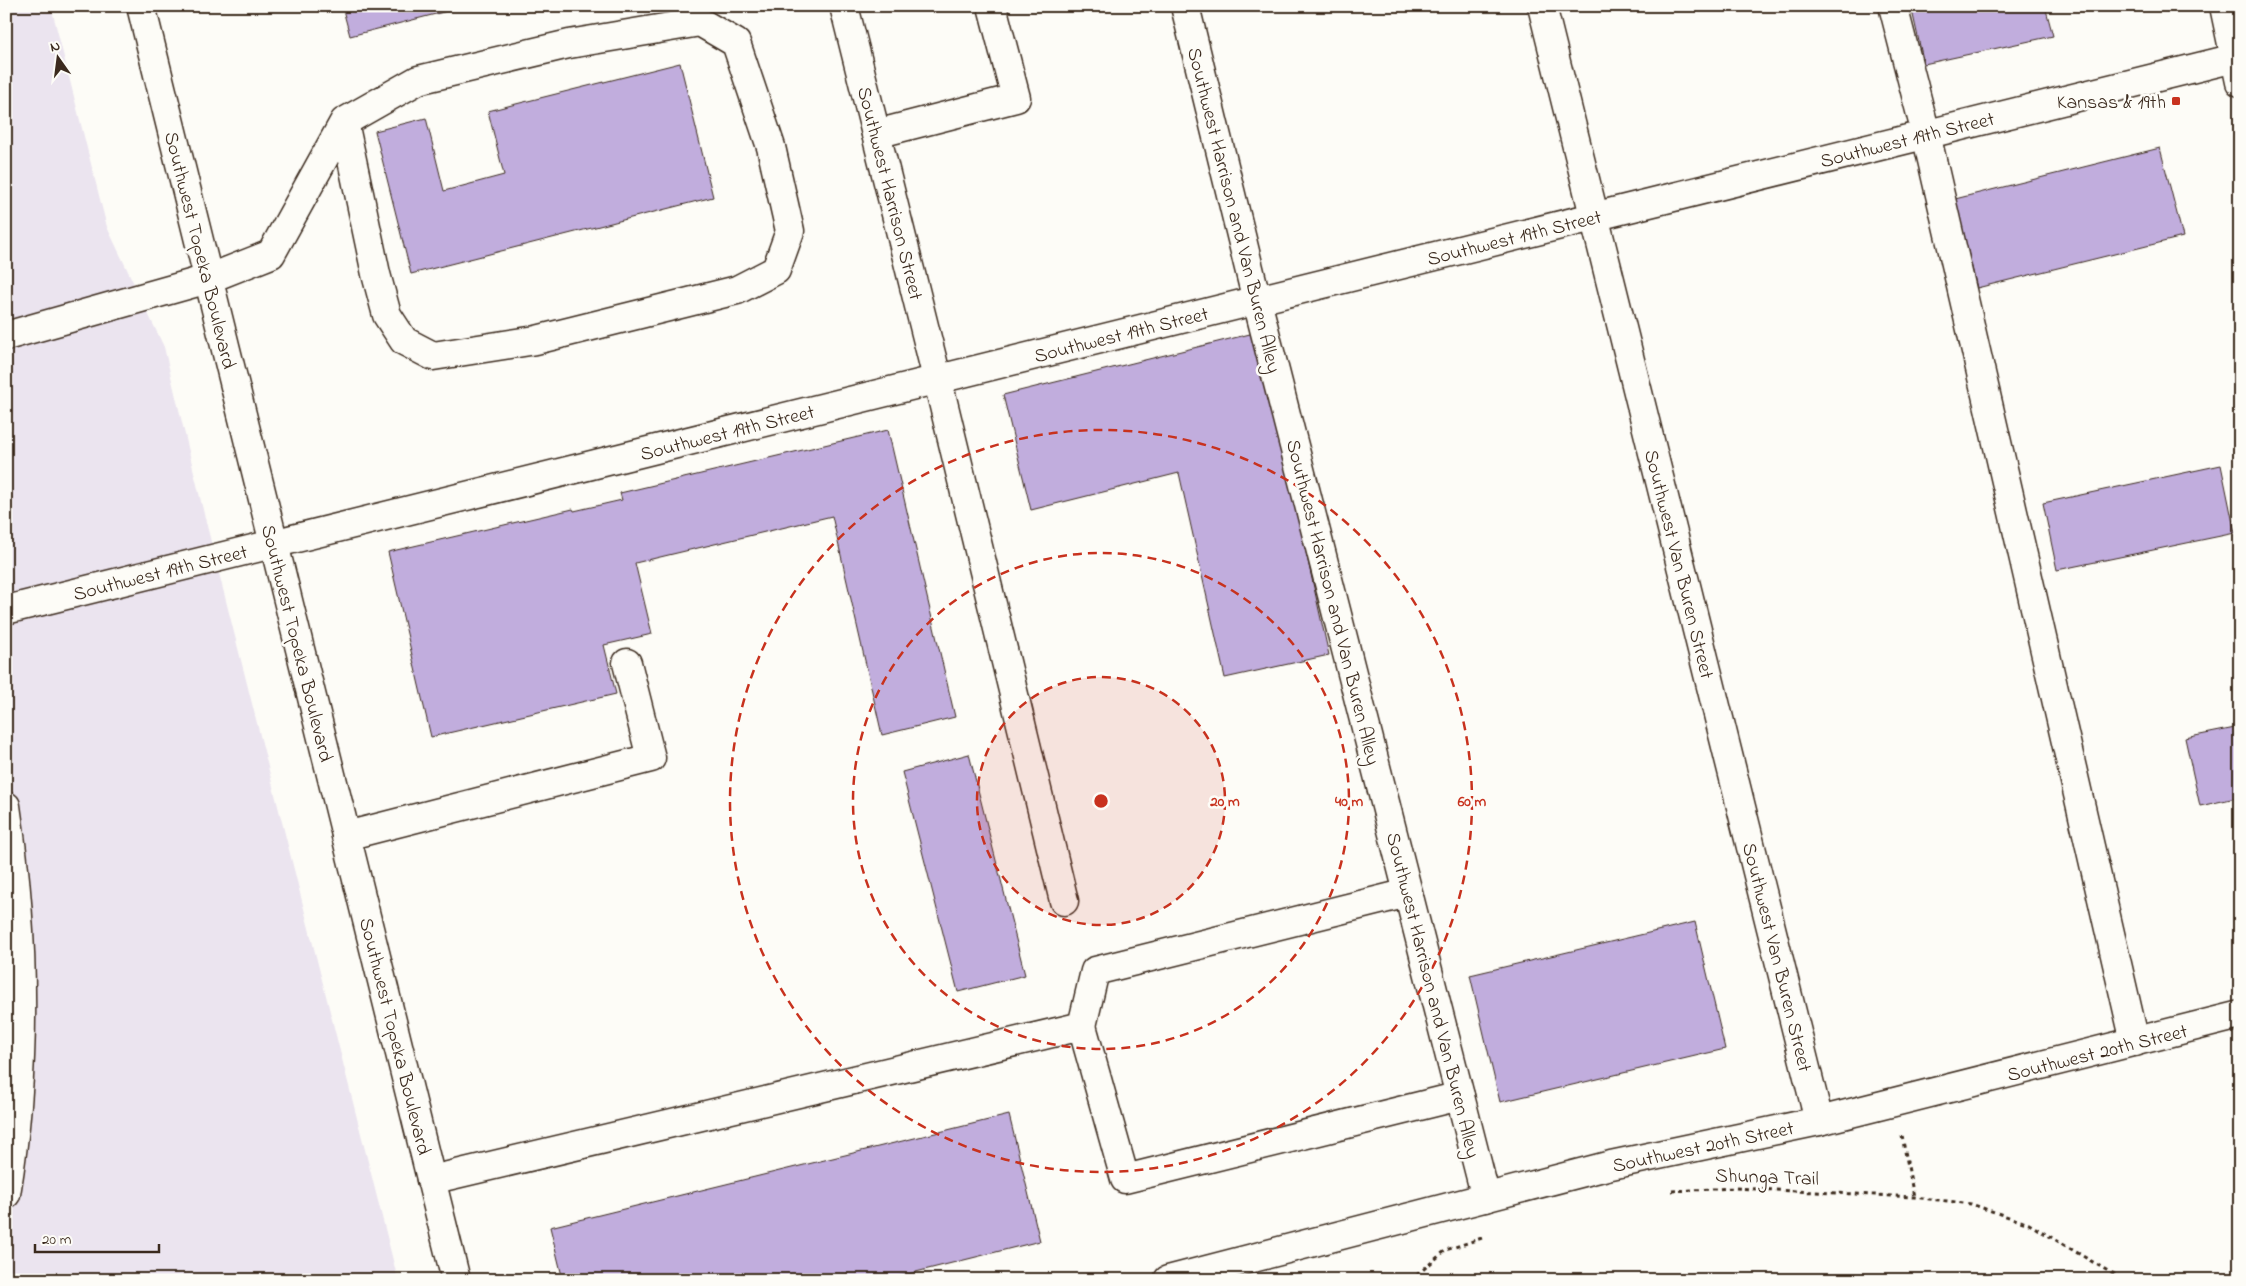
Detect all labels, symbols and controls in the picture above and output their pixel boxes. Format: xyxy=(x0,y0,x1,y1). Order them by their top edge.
north arrow xyxy=(32,32,82,82)
text: N xyxy=(48,36,62,58)
street label: Southwest Harrison and Van Buren Alley xyxy=(1178,45,1287,376)
street label: Southwest Harrison Street xyxy=(848,84,929,304)
place label: Kansas & 19th xyxy=(2057,89,2166,118)
marker: Kansas & 19th xyxy=(2170,95,2182,107)
street label: Southwest 19th Street xyxy=(1817,106,1998,177)
street label: Southwest Topeka Boulevard xyxy=(155,129,242,372)
street label: Southwest 19th Street xyxy=(1424,204,1605,275)
street label: Southwest 19th Street xyxy=(1031,301,1212,372)
street label: Southwest 19th Street xyxy=(637,399,818,470)
street label: Southwest Harrison and Van Buren Alley xyxy=(1277,437,1386,768)
street label: Southwest Van Buren Street xyxy=(1635,447,1720,682)
street label: Southwest Topeka Boulevard xyxy=(252,522,339,765)
street label: Southwest 19th Street xyxy=(70,539,251,610)
text: 20 m xyxy=(1209,791,1240,813)
text: 40 m xyxy=(1334,791,1363,813)
text: 60 m xyxy=(1457,791,1487,813)
centre of rings xyxy=(1092,792,1110,810)
street label: Southwest Harrison and Van Buren Alley xyxy=(1377,830,1486,1161)
street label: Southwest Van Buren Street xyxy=(1733,840,1818,1075)
street label: Southwest Topeka Boulevard xyxy=(350,915,437,1158)
street label: Southwest 20th Street xyxy=(2004,1018,2191,1091)
street label: Southwest 20th Street xyxy=(1610,1115,1797,1182)
street label: Shunga Trail xyxy=(1714,1162,1819,1196)
scale bar xyxy=(35,1221,159,1253)
text: 20 m xyxy=(42,1229,72,1251)

